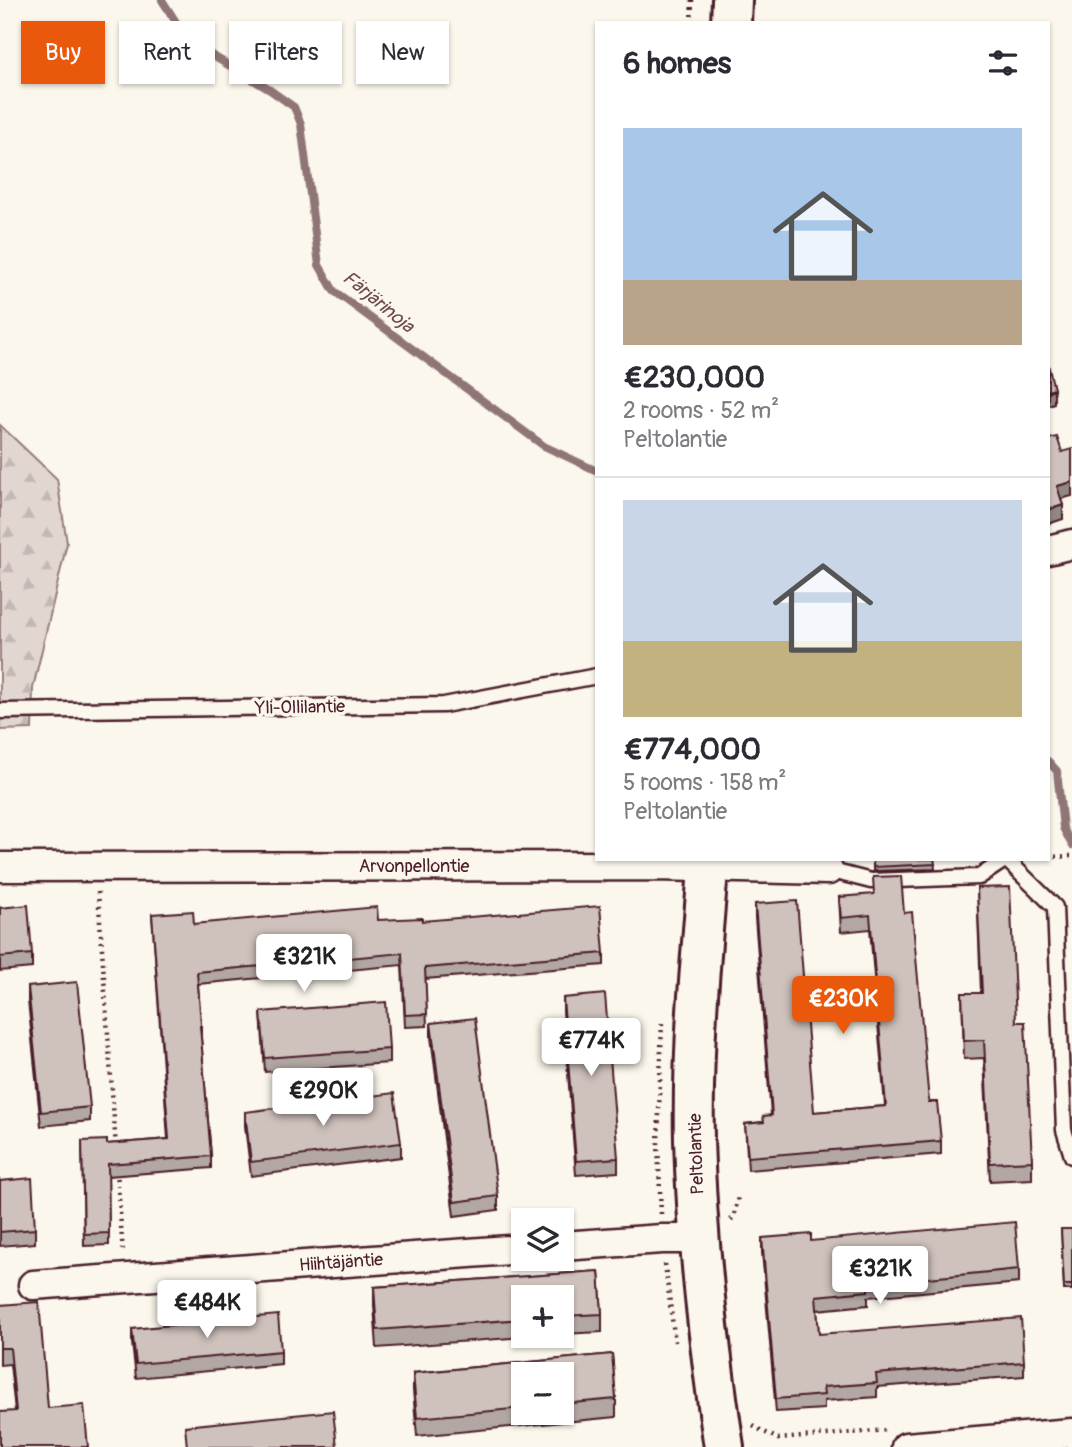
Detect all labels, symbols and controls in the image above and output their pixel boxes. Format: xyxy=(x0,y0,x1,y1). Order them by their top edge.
chip: Buy xyxy=(21,21,105,84)
chip: Rent xyxy=(119,21,215,84)
chip: Filters xyxy=(229,21,342,84)
chip: New xyxy=(356,21,449,84)
icon: filters xyxy=(984,44,1022,82)
text: 6 homes xyxy=(623,45,731,82)
icon: home xyxy=(760,173,886,299)
water label: Färjärinoja xyxy=(338,266,420,339)
text: €230,000 xyxy=(623,359,765,396)
text: 2 rooms · 52 m² xyxy=(623,396,779,425)
text: Peltolantie xyxy=(623,425,727,454)
icon: home xyxy=(760,545,886,671)
street label: Yli-Ollilantie xyxy=(254,695,345,720)
text: €774,000 xyxy=(623,731,761,768)
text: 5 rooms · 158 m² xyxy=(623,768,786,797)
text: Peltolantie xyxy=(623,797,727,826)
street label: Arvonpellontie xyxy=(359,855,469,878)
pin: €321K xyxy=(255,934,353,994)
text: €321K xyxy=(272,942,336,971)
pin: €230K xyxy=(794,976,892,1036)
text: €230K xyxy=(808,984,878,1013)
pin: €774K xyxy=(542,1018,640,1078)
text: €774K xyxy=(558,1026,624,1055)
pin: €290K xyxy=(274,1068,372,1128)
text: €290K xyxy=(288,1076,358,1105)
street label: Peltolantie xyxy=(684,1113,709,1195)
map controls xyxy=(511,1208,574,1425)
button: layers xyxy=(511,1208,574,1271)
pin: €321K xyxy=(831,1246,929,1306)
street label: Hiihtäjäntie xyxy=(298,1248,384,1277)
text: €321K xyxy=(848,1254,912,1283)
pin: €484K xyxy=(158,1280,256,1340)
button: + xyxy=(511,1285,574,1348)
text: €484K xyxy=(173,1288,241,1317)
button: − xyxy=(511,1362,574,1425)

